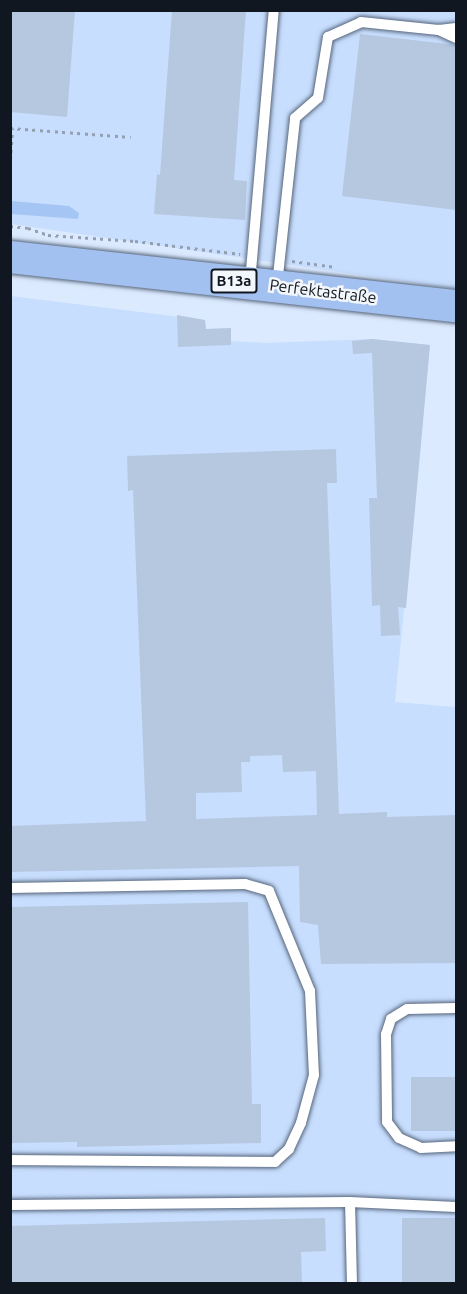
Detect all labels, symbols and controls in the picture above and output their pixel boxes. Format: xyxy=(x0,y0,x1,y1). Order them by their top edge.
road number: B13a xyxy=(210,269,258,293)
street label: Perfektastraße xyxy=(268,275,378,307)

